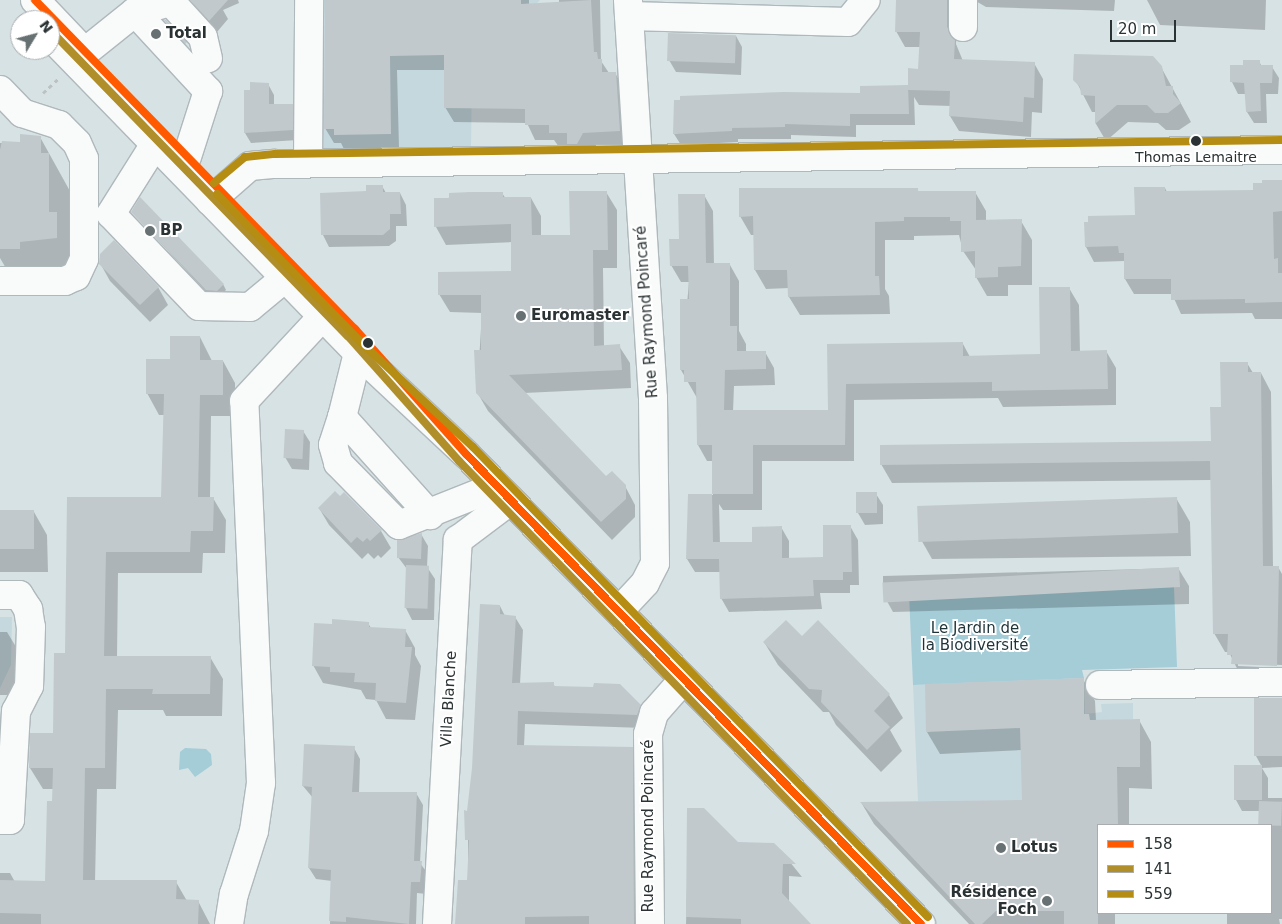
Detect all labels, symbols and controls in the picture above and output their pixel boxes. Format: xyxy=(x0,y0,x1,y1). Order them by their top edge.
north arrow xyxy=(10,10,60,60)
scale bar xyxy=(1112,10,1178,42)
text: N xyxy=(36,17,56,36)
text: 20 m xyxy=(1118,20,1156,38)
place label: Total xyxy=(166,25,207,43)
marker: Total xyxy=(150,28,162,40)
marker: Thomas Lemaitre xyxy=(1191,136,1201,146)
place label: Thomas Lemaitre xyxy=(1135,149,1257,165)
place label: BP xyxy=(160,222,182,240)
marker: BP xyxy=(144,225,156,237)
street label: Rue Raymond Poincaré xyxy=(632,225,662,399)
place label: Euromaster xyxy=(531,307,629,325)
marker: Euromaster xyxy=(515,310,527,322)
unlabelled marker xyxy=(363,338,373,348)
park label: Le Jardin de la Biodiversité xyxy=(922,619,1028,654)
street label: Villa Blanche xyxy=(437,650,461,748)
street label: Rue Raymond Poincaré xyxy=(640,740,658,912)
legend xyxy=(1097,824,1272,914)
text: 158 xyxy=(1144,835,1173,853)
place label: Lotus xyxy=(1011,839,1058,857)
marker: Lotus xyxy=(995,842,1007,854)
text: 141 xyxy=(1144,860,1173,878)
place label: Résidence Foch xyxy=(951,883,1037,918)
text: 559 xyxy=(1144,885,1173,903)
marker: Résidence Foch xyxy=(1041,895,1053,907)

